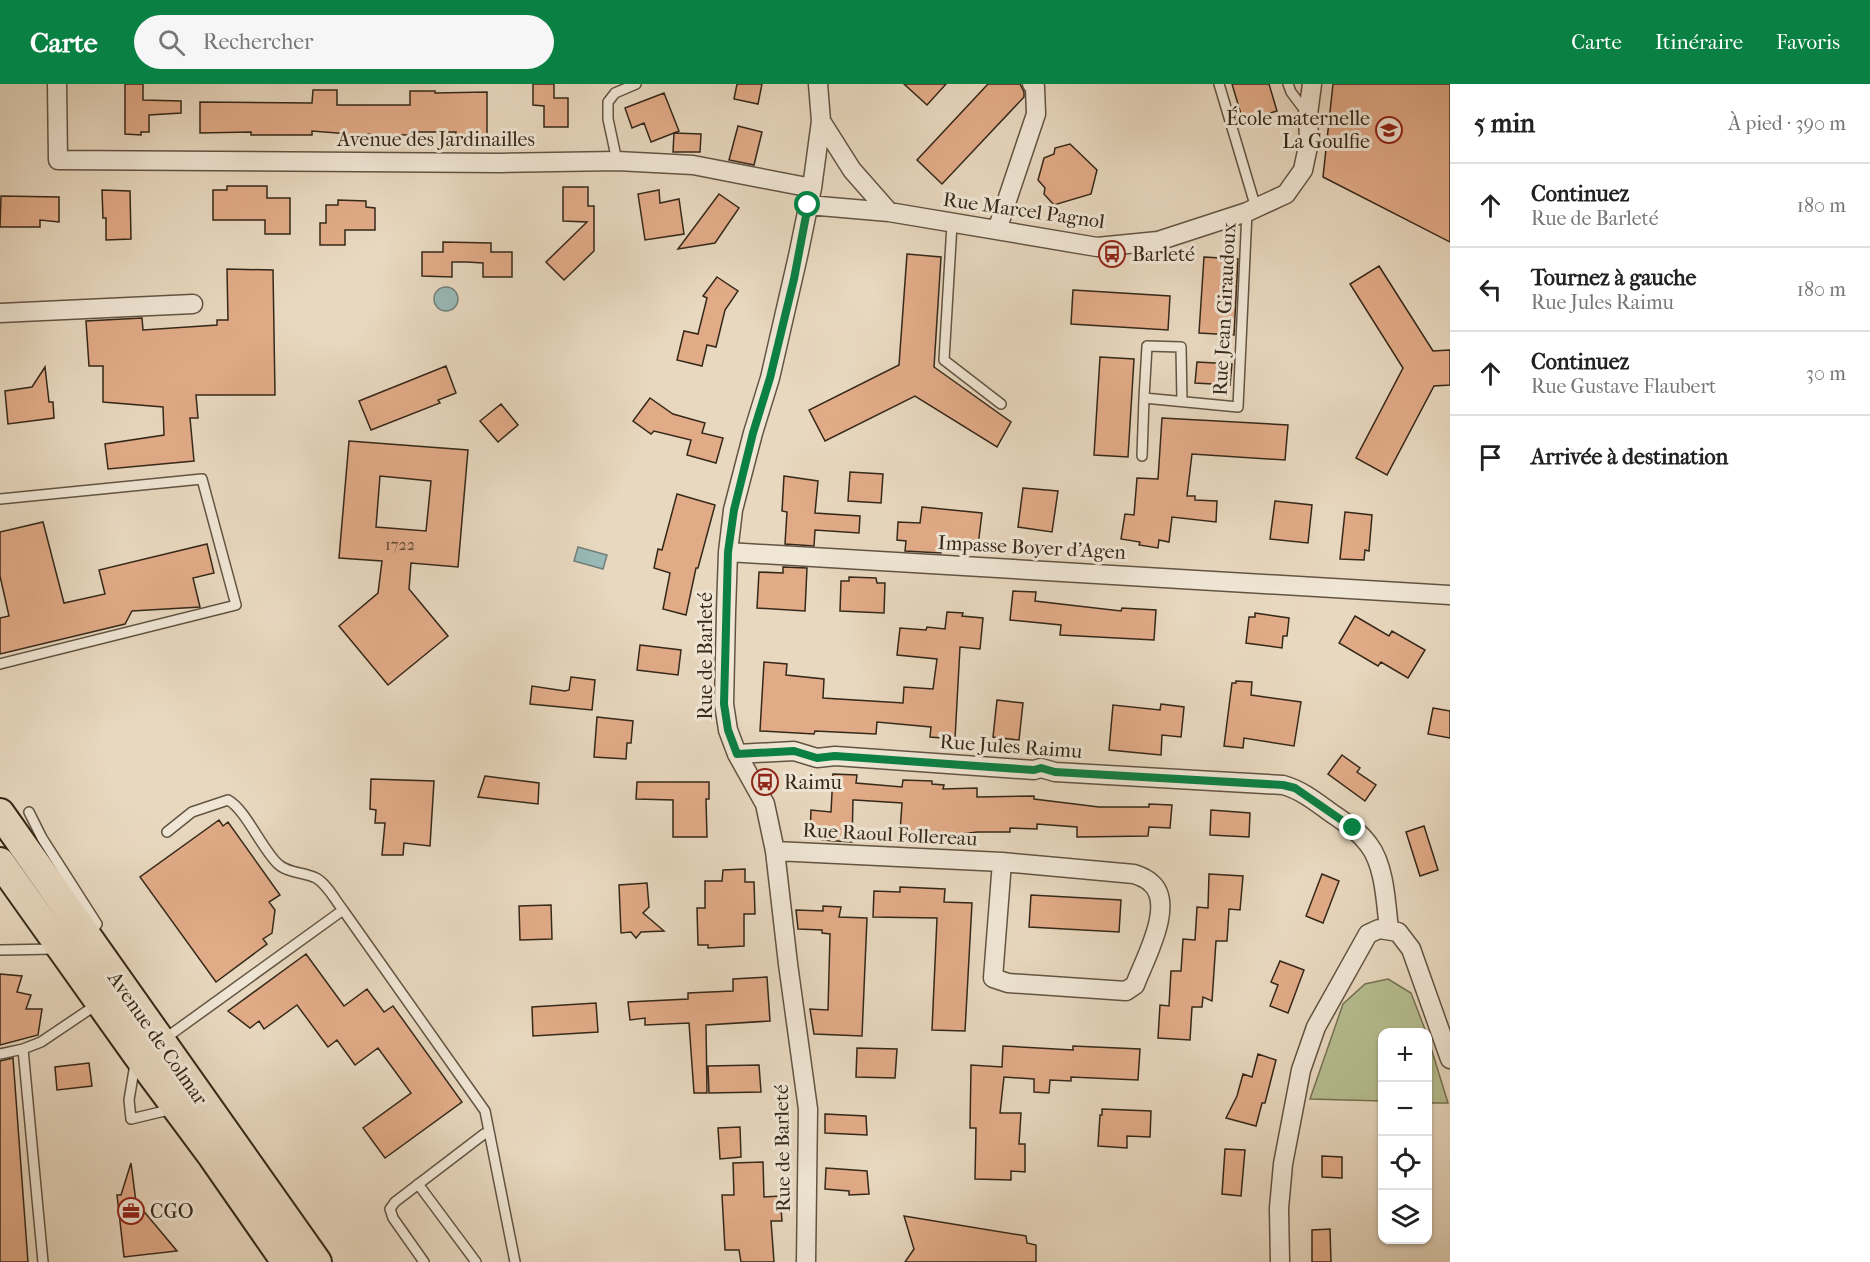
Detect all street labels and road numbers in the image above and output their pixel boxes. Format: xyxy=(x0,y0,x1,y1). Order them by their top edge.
street label: Avenue des Jardinailles xyxy=(336,128,535,151)
street label: Rue Marcel Pagnol xyxy=(942,188,1107,233)
street label: Rue Jean Giraudoux xyxy=(1208,221,1241,396)
street label: Impasse Boyer d'Agen xyxy=(937,531,1127,564)
street label: Rue de Barleté xyxy=(694,592,717,720)
street label: Rue Jules Raimu xyxy=(939,730,1084,763)
street label: Rue Raoul Follereau xyxy=(802,818,979,851)
street label: Avenue de Colmar xyxy=(102,966,212,1110)
street label: Rue de Barleté xyxy=(770,1084,795,1212)

